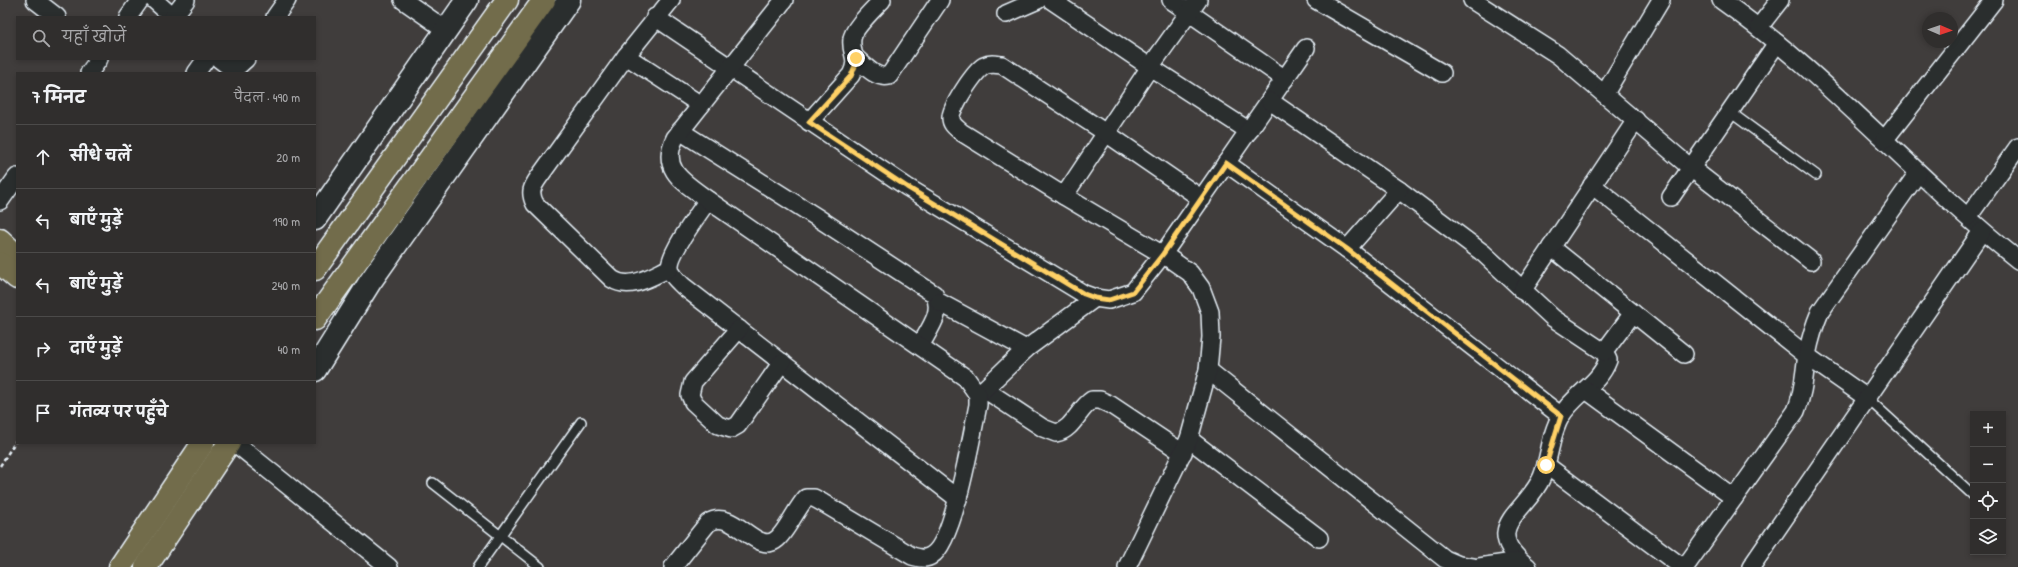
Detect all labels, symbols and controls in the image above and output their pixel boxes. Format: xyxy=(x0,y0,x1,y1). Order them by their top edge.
north arrow xyxy=(1922,12,1958,48)
search box xyxy=(16,16,316,60)
text: यहाँ खोजें xyxy=(62,26,126,47)
icon: search xyxy=(30,27,52,49)
route end xyxy=(847,49,865,67)
text: 7 मिनट xyxy=(32,85,86,108)
text: पैदल · 490 m xyxy=(234,88,300,106)
text: सीधे चलें xyxy=(70,145,131,166)
icon: ahead xyxy=(32,146,54,168)
text: 20 m xyxy=(276,148,300,166)
text: बाएँ मुड़ें xyxy=(70,209,122,230)
icon: left xyxy=(32,210,54,232)
text: 190 m xyxy=(273,212,300,230)
text: बाएँ मुड़ें xyxy=(70,273,122,294)
icon: left xyxy=(32,274,54,296)
text: 240 m xyxy=(271,276,300,294)
text: दाएँ मुड़ें xyxy=(70,337,122,358)
icon: right xyxy=(32,338,54,360)
text: 40 m xyxy=(277,340,300,358)
text: गंतव्य पर पहुँचे xyxy=(70,401,168,422)
icon: arrive xyxy=(32,402,54,424)
map controls xyxy=(1970,411,2006,555)
button: + xyxy=(1970,411,2006,447)
button: − xyxy=(1970,447,2006,483)
route start xyxy=(1537,456,1555,474)
button: locate xyxy=(1970,483,2006,519)
button: layers xyxy=(1970,519,2006,555)

